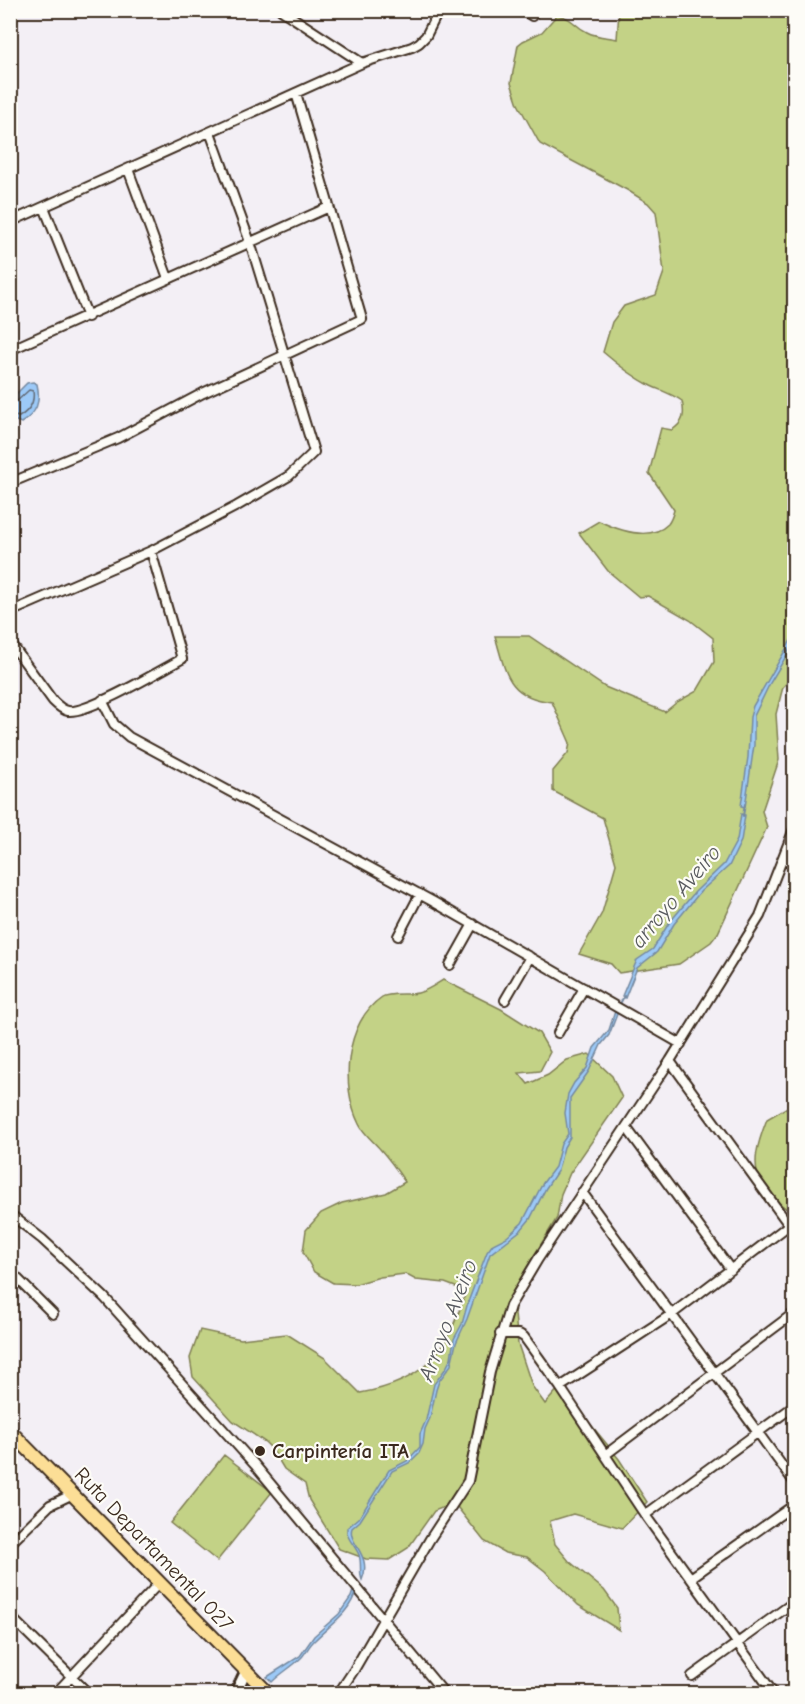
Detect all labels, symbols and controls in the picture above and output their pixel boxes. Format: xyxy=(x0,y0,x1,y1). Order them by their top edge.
water label: arroyo Aveiro xyxy=(625,840,726,953)
water label: Arroyo Aveiro xyxy=(413,1256,483,1386)
place label: Carpintería ITA xyxy=(272,1439,409,1463)
marker: Carpintería ITA xyxy=(253,1444,267,1458)
street label: Ruta Departamental 027 xyxy=(70,1462,238,1636)

